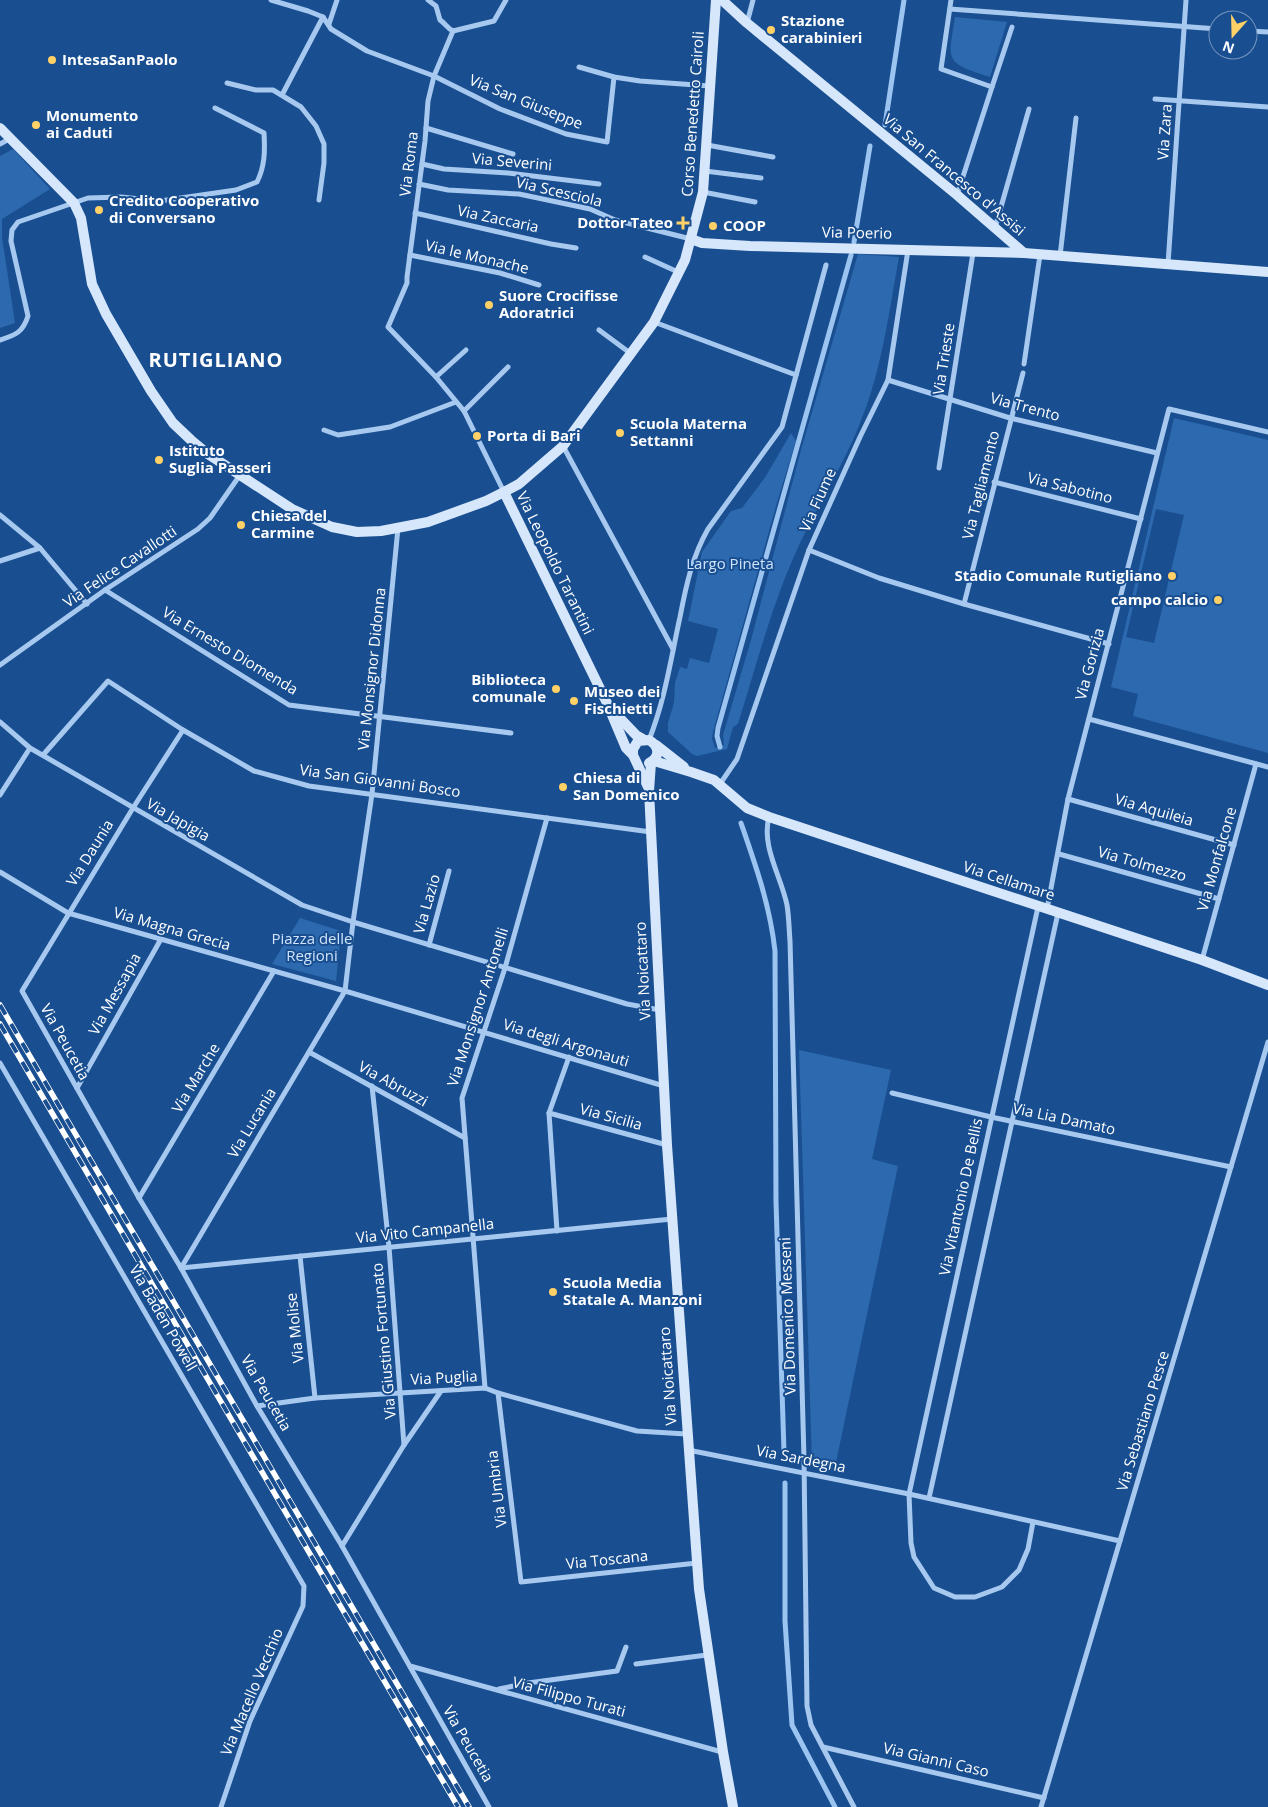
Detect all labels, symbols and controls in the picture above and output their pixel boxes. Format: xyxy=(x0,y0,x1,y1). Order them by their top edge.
place label: Stazione carabinieri xyxy=(781,10,862,47)
north arrow xyxy=(1208,10,1258,60)
marker: Stazione carabinieri xyxy=(765,24,777,36)
street label: Corso Benedetto Cairoli xyxy=(676,30,708,197)
text: N xyxy=(1220,37,1237,59)
place label: IntesaSanPaolo xyxy=(62,49,178,69)
marker: IntesaSanPaolo xyxy=(46,54,58,66)
street label: Via San Giuseppe xyxy=(467,69,586,133)
street label: Via Zara xyxy=(1152,103,1176,161)
place label: Monumento ai Caduti xyxy=(46,105,138,142)
street label: Via San Francesco d'Assisi xyxy=(879,109,1030,240)
marker: Monumento ai Caduti xyxy=(30,119,42,131)
street label: Via Roma xyxy=(394,130,422,198)
street label: Via Severini xyxy=(471,148,553,174)
street label: Via Scesciola xyxy=(514,171,604,211)
place label: Credito Cooperativo di Conversano xyxy=(109,190,259,227)
street label: Via Zaccaria xyxy=(456,200,541,236)
marker: Credito Cooperativo di Conversano xyxy=(93,204,105,216)
place label: Dottor Tateo xyxy=(577,212,673,232)
place label: COOP xyxy=(723,215,766,235)
marker: Dottor Tateo xyxy=(677,217,689,229)
marker: COOP xyxy=(707,220,719,232)
street label: Via Poerio xyxy=(822,221,892,243)
street label: Via le Monache xyxy=(423,234,531,278)
place label: Suore Crocifisse Adoratrici xyxy=(499,285,618,322)
marker: Suore Crocifisse Adoratrici xyxy=(483,299,495,311)
street label: Via Trieste xyxy=(927,321,959,396)
district label: RUTIGLIANO xyxy=(149,346,283,373)
street label: Via Trento xyxy=(988,387,1062,425)
place label: Scuola Materna Settanni xyxy=(630,413,747,450)
place label: Porta di Bari xyxy=(487,425,580,445)
marker: Scuola Materna Settanni xyxy=(614,427,626,439)
street label: Via Tagliamento xyxy=(957,428,1003,541)
marker: Porta di Bari xyxy=(471,430,483,442)
place label: Istituto Suglia Passeri xyxy=(169,440,271,477)
marker: Istituto Suglia Passeri xyxy=(153,454,165,466)
street label: Via Fiume xyxy=(794,464,840,535)
street label: Via Sabotino xyxy=(1026,467,1115,507)
street label: Via Leopoldo Tarantini xyxy=(513,488,599,637)
place label: Chiesa del Carmine xyxy=(251,505,327,542)
marker: Chiesa del Carmine xyxy=(235,519,247,531)
street label: Via Felice Cavallotti xyxy=(59,521,180,612)
park label: Largo Pineta xyxy=(686,553,774,573)
place label: Stadio Comunale Rutigliano xyxy=(955,565,1162,585)
marker: Stadio Comunale Rutigliano xyxy=(1166,570,1178,582)
street label: Via Monsignor Didonna xyxy=(353,586,390,751)
place label: campo calcio xyxy=(1111,589,1208,609)
marker: campo calcio xyxy=(1212,594,1224,606)
street label: Via Ernesto Diomenda xyxy=(159,602,302,699)
street label: Via Gorizia xyxy=(1070,625,1108,702)
place label: Biblioteca comunale xyxy=(471,669,546,706)
place label: Museo dei Fischietti xyxy=(584,681,660,718)
marker: Biblioteca comunale xyxy=(550,683,562,695)
marker: Museo dei Fischietti xyxy=(568,695,580,707)
street label: Via San Giovanni Bosco xyxy=(298,759,462,801)
place label: Chiesa di San Domenico xyxy=(573,767,680,804)
marker: Chiesa di San Domenico xyxy=(557,781,569,793)
street label: Via Aquileia xyxy=(1113,788,1196,830)
street label: Via Japigia xyxy=(143,793,214,845)
street label: Via Monfalcone xyxy=(1192,804,1240,913)
street label: Via Daunia xyxy=(61,815,117,889)
street label: Via Tolmezzo xyxy=(1096,841,1189,885)
street label: Via Cellamare xyxy=(961,856,1058,904)
street label: Via Lazio xyxy=(408,872,444,936)
street label: Via Magna Grecia xyxy=(111,902,233,954)
street label: Via Noicattaro xyxy=(629,921,655,1021)
street label: Via Monsignor Antonelli xyxy=(442,925,512,1089)
park label: Piazza delle Regioni xyxy=(271,928,353,965)
street label: Via Messapia xyxy=(83,949,145,1038)
street label: Via Peucetia xyxy=(37,1000,95,1083)
street label: Via degli Argonauti xyxy=(501,1013,632,1071)
street label: Via Marche xyxy=(167,1039,224,1116)
street label: Via Abruzzi xyxy=(355,1056,432,1110)
street label: Via Lucania xyxy=(222,1084,280,1161)
street label: Via Lia Damato xyxy=(1011,1097,1117,1139)
street label: Via Sicilia xyxy=(578,1098,645,1134)
street label: Via Vitantonio De Bellis xyxy=(934,1116,987,1277)
street label: Via Vito Campanella xyxy=(355,1213,495,1247)
street label: Via Domenico Messeni xyxy=(774,1237,800,1395)
street label: Via Baden Powell xyxy=(125,1261,202,1374)
street label: Via Giustino Fortunato xyxy=(366,1262,400,1420)
place label: Scuola Media Statale A. Manzoni xyxy=(563,1272,702,1309)
marker: Scuola Media Statale A. Manzoni xyxy=(547,1286,559,1298)
street label: Via Molise xyxy=(280,1292,308,1364)
street label: Via Noicattaro xyxy=(654,1326,680,1426)
street label: Via Sebastiano Pesce xyxy=(1111,1348,1173,1493)
street label: Via Peucetia xyxy=(237,1351,297,1434)
street label: Via Puglia xyxy=(410,1365,478,1389)
street label: Via Sardegna xyxy=(755,1440,848,1477)
street label: Via Umbria xyxy=(481,1450,511,1529)
street label: Via Toscana xyxy=(565,1545,649,1573)
street label: Via Macello Vecchio xyxy=(215,1625,287,1758)
street label: Via Filippo Turati xyxy=(510,1671,628,1721)
street label: Via Peucetia xyxy=(439,1702,499,1785)
street label: Via Gianni Caso xyxy=(881,1737,991,1781)

